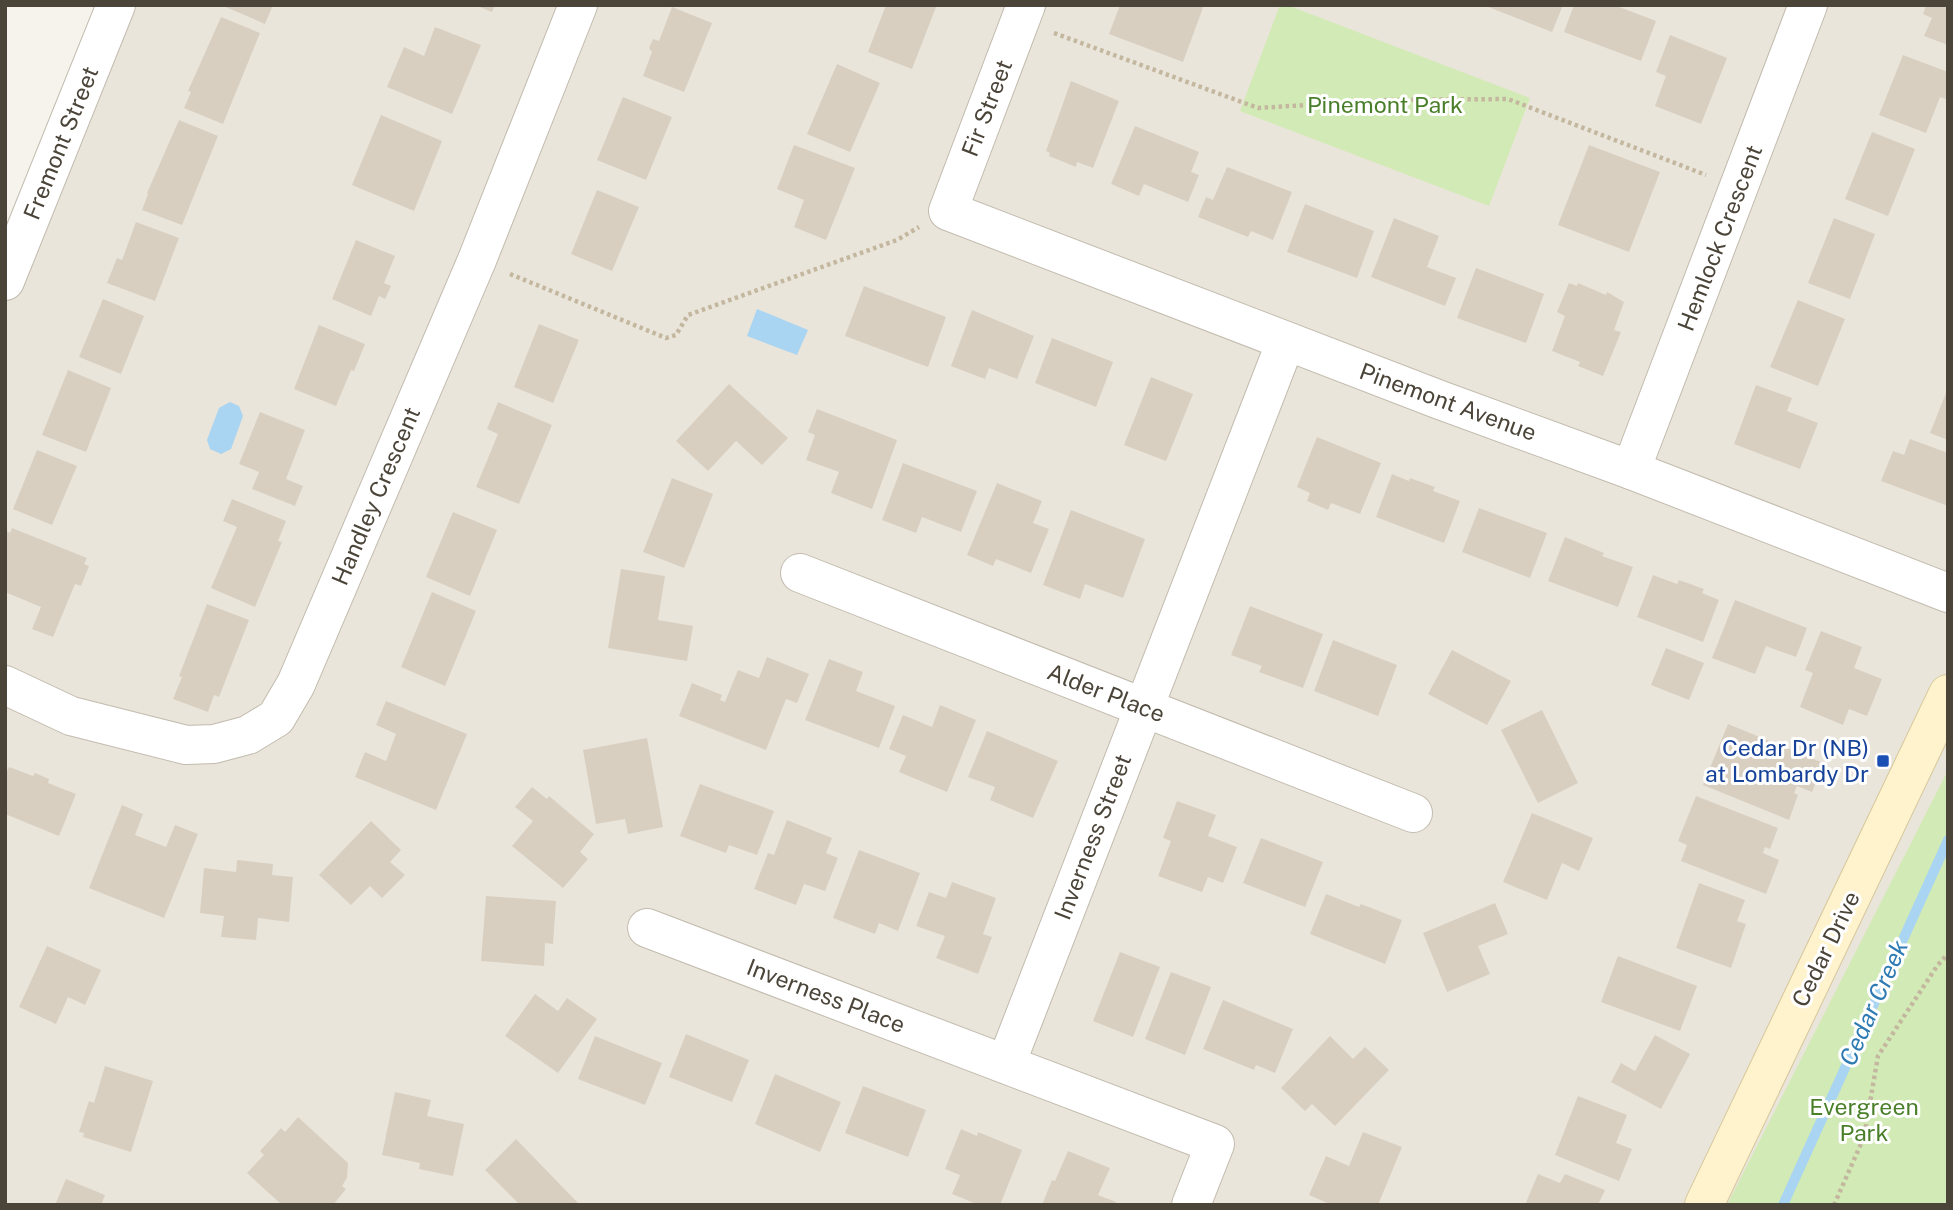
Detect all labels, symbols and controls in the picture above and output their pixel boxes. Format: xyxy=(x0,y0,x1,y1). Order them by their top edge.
street label: Fir Street xyxy=(956,56,1017,160)
street label: Fremont Street xyxy=(18,62,104,223)
park label: Pinemont Park xyxy=(1307,91,1463,118)
street label: Hemlock Crescent xyxy=(1672,141,1767,335)
street label: Pinemont Avenue xyxy=(1356,357,1540,446)
street label: Handley Crescent xyxy=(326,403,425,589)
street label: Alder Place xyxy=(1044,658,1169,727)
place label: Cedar Dr (NB) at Lombardy Dr xyxy=(1705,734,1869,787)
street label: Inverness Street xyxy=(1049,750,1136,923)
marker: Cedar Dr (NB) at Lombardy Dr xyxy=(1875,753,1891,769)
street label: Cedar Drive xyxy=(1786,887,1865,1011)
water label: Cedar Creek xyxy=(1833,935,1913,1070)
street label: Inverness Place xyxy=(743,953,909,1038)
park label: Evergreen Park xyxy=(1809,1093,1919,1146)

